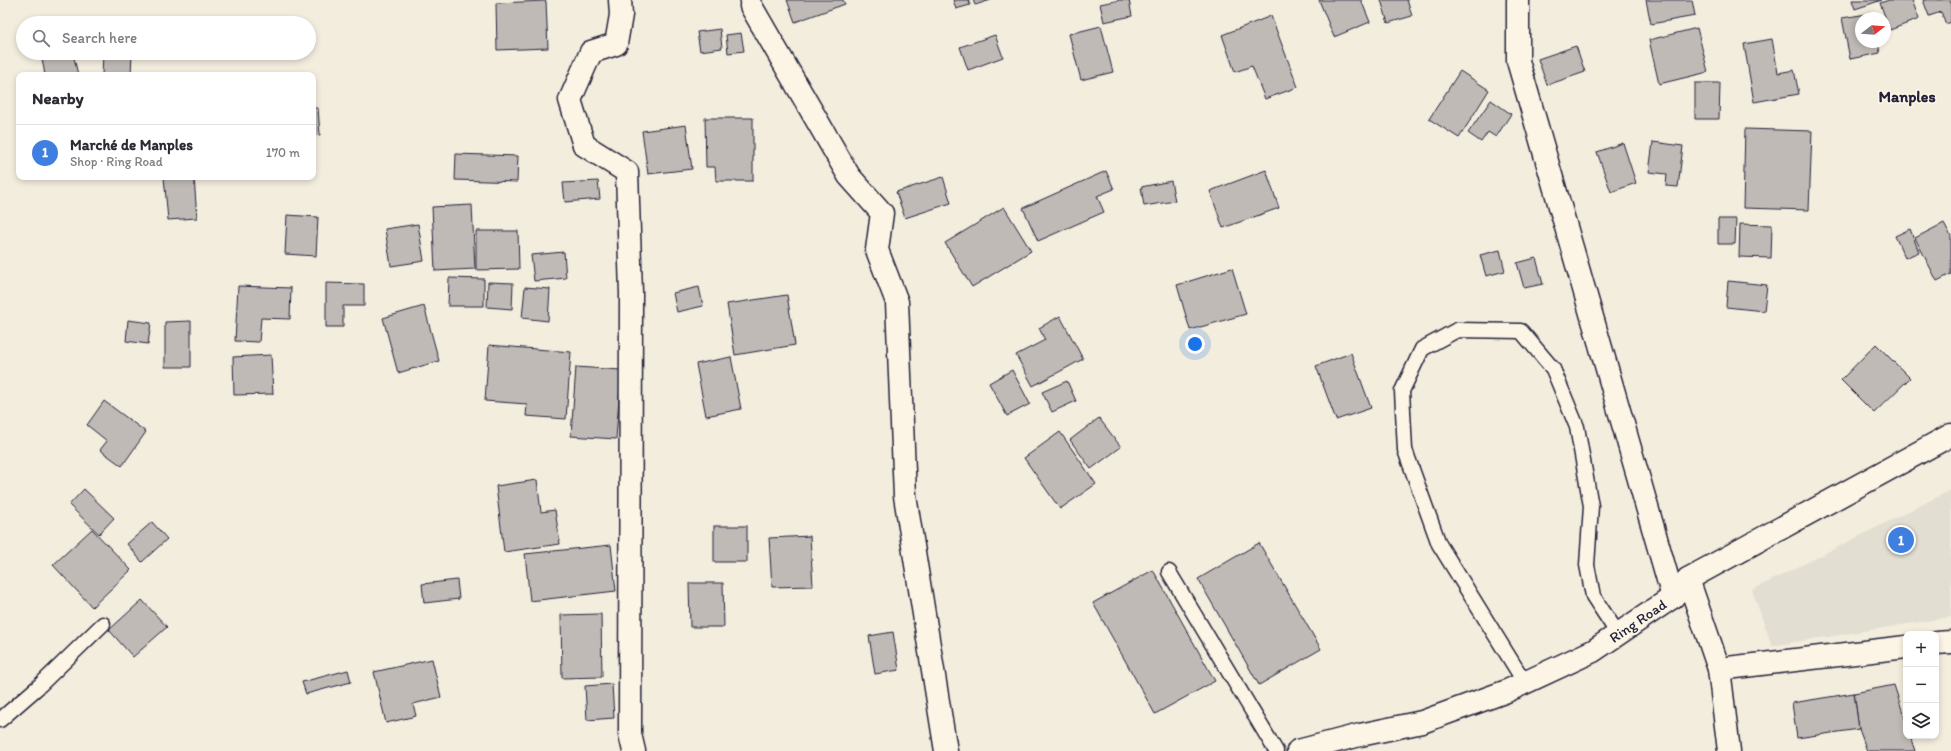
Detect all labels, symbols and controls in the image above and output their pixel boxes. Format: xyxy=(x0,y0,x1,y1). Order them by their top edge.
north arrow xyxy=(1855,12,1891,48)
search box xyxy=(16,16,316,60)
icon: search xyxy=(30,27,52,49)
text: Search here xyxy=(62,29,137,47)
district label: Manples xyxy=(1878,87,1936,107)
text: Nearby xyxy=(32,88,84,108)
text: Marché de Manples xyxy=(70,136,193,154)
text: 1 xyxy=(42,145,48,160)
text: 170 m xyxy=(266,145,300,160)
text: Shop · Ring Road xyxy=(70,154,163,169)
your location xyxy=(1185,334,1205,354)
pin: 1 xyxy=(1888,525,1914,555)
street label: Ring Road xyxy=(1606,595,1670,647)
map controls xyxy=(1903,631,1939,739)
button: + xyxy=(1903,631,1939,667)
button: − xyxy=(1903,667,1939,703)
button: layers xyxy=(1903,703,1939,739)

